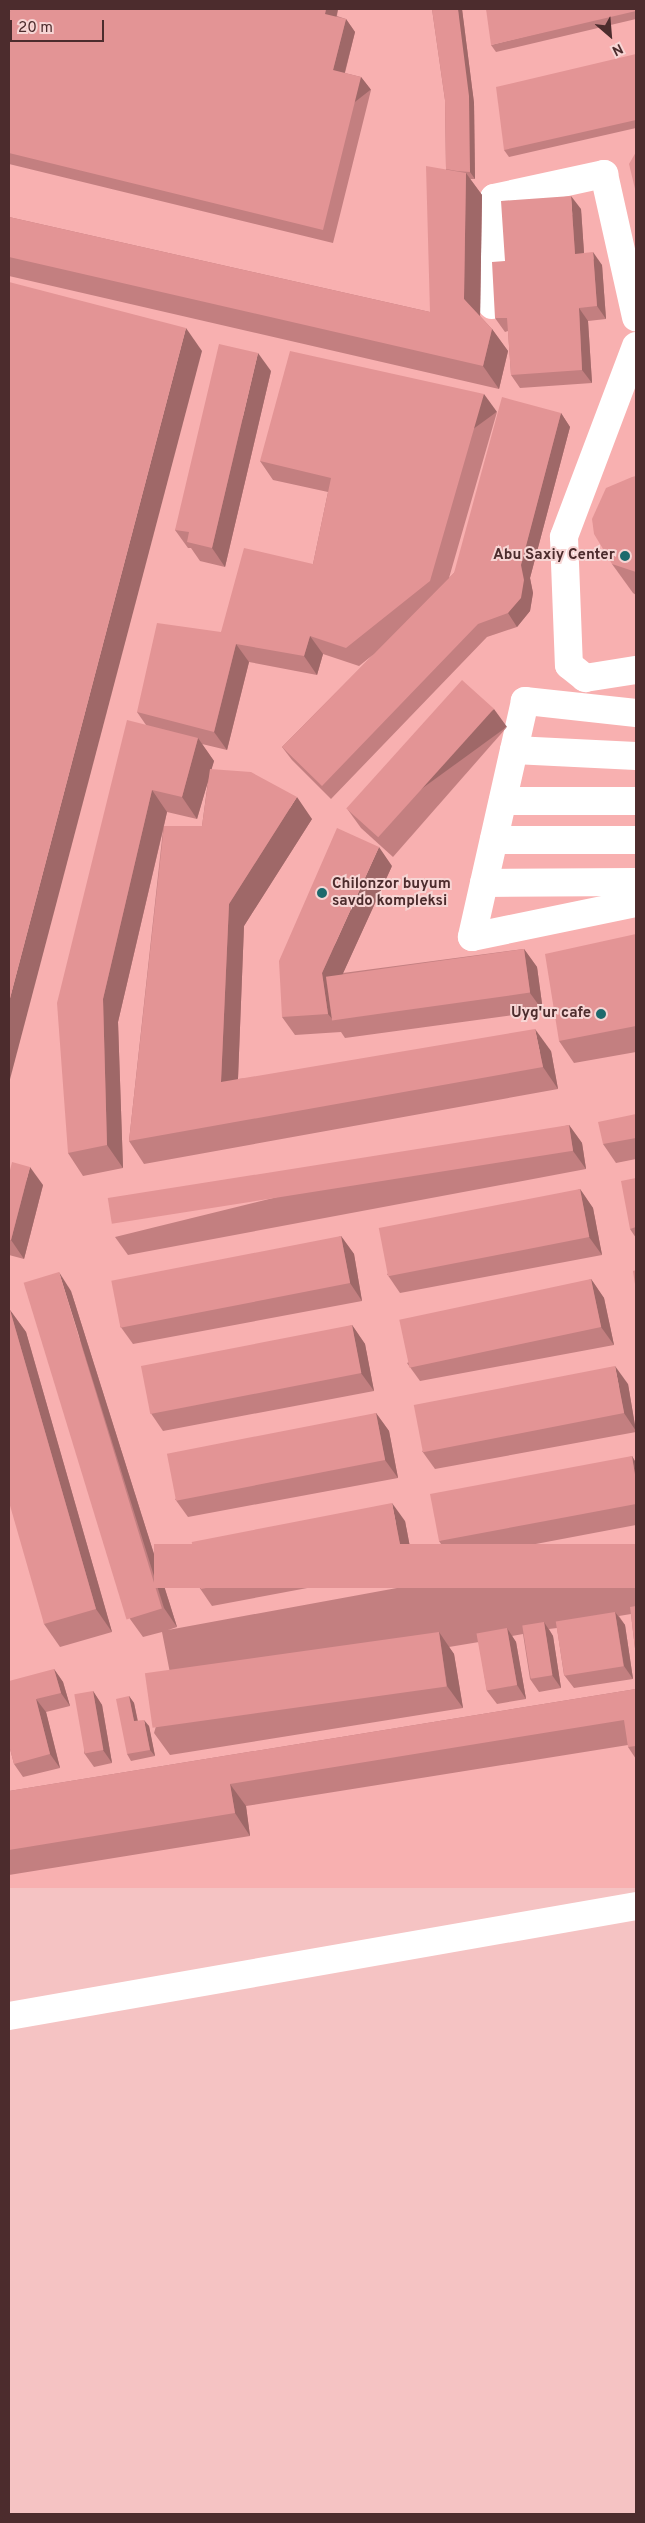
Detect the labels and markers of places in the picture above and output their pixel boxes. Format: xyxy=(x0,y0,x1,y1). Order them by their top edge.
place label: Abu Saxiy Center xyxy=(493,547,615,565)
marker: Abu Saxiy Center xyxy=(619,550,631,562)
place label: Chilonzor buyum savdo kompleksi xyxy=(332,875,451,910)
marker: Chilonzor buyum savdo kompleksi xyxy=(316,887,328,899)
place label: Uyg'ur cafe xyxy=(511,1005,591,1023)
marker: Uyg'ur cafe xyxy=(595,1008,607,1020)

